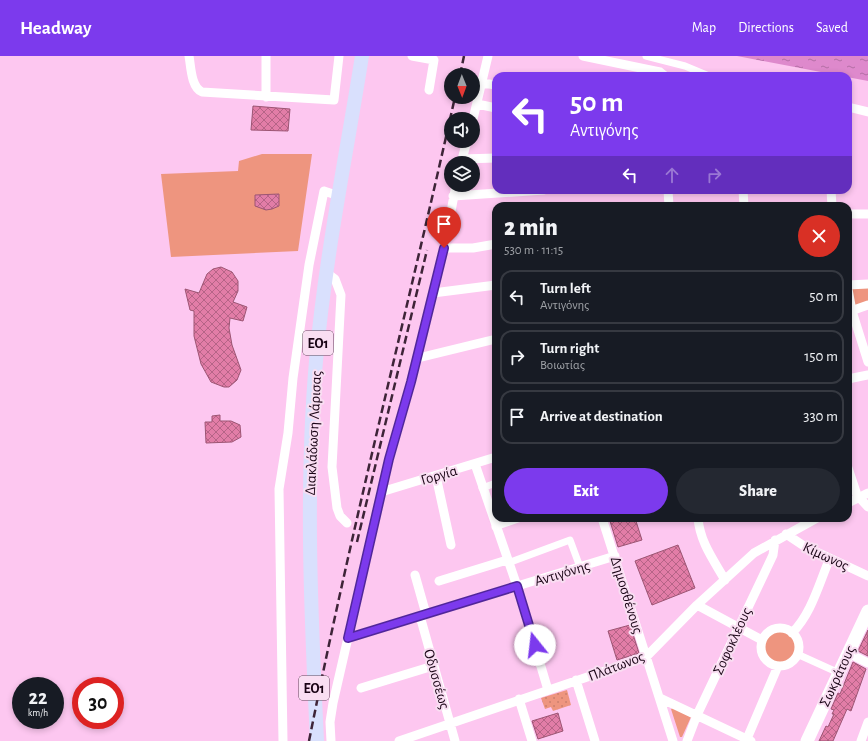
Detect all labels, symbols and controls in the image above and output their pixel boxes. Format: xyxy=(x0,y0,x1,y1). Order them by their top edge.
text: Headway xyxy=(20,19,91,38)
text: Map xyxy=(692,21,716,35)
text: Directions xyxy=(738,21,794,35)
text: Saved xyxy=(816,21,848,35)
north arrow xyxy=(444,68,480,104)
map controls xyxy=(444,68,480,192)
icon: left xyxy=(504,88,556,140)
text: 50 m xyxy=(570,89,624,117)
button: sound xyxy=(444,112,480,148)
text: Αντιγόνης xyxy=(570,122,638,140)
button: layers xyxy=(444,156,480,192)
icon: left xyxy=(619,164,641,186)
icon: ahead xyxy=(661,164,683,186)
icon: right xyxy=(703,164,725,186)
pin xyxy=(427,207,461,248)
icon: arrive xyxy=(433,213,455,235)
button: close xyxy=(798,215,840,257)
text: 2 min xyxy=(504,216,558,240)
text: 530 m · 11:15 xyxy=(504,244,563,257)
text: Turn left xyxy=(540,281,591,296)
icon: left xyxy=(506,286,528,308)
text: 50 m xyxy=(809,289,838,304)
text: Αντιγόνης xyxy=(540,299,589,312)
road number: ΕΟ1 xyxy=(303,331,333,355)
text: Turn right xyxy=(540,341,599,356)
icon: right xyxy=(506,346,528,368)
text: 150 m xyxy=(804,349,838,364)
text: Βοιωτίας xyxy=(540,359,585,372)
street label: Διακλάδωση Λάρισας xyxy=(303,370,324,496)
icon: arrive xyxy=(506,406,528,428)
text: Arrive at destination xyxy=(540,409,663,424)
text: 330 m xyxy=(803,409,838,424)
street label: Γοργία xyxy=(419,463,459,488)
button: Exit xyxy=(504,468,668,514)
button: Share xyxy=(676,468,840,514)
street label: Κίμωνος xyxy=(800,539,851,574)
street label: Δημοσθένους xyxy=(608,555,645,636)
street label: Αντιγόνης xyxy=(533,558,592,589)
street label: Σοφοκλέους xyxy=(710,605,754,677)
position arrow xyxy=(514,624,556,666)
street label: Σωκράτους xyxy=(817,643,858,709)
street label: Οδυσσέως xyxy=(421,647,452,711)
street label: Πλάτωνος xyxy=(586,649,646,684)
road number: ΕΟ1 xyxy=(299,676,329,700)
speed limit sign: 30 xyxy=(72,677,124,729)
text: 22 xyxy=(29,688,47,708)
text: km/h xyxy=(28,708,48,718)

